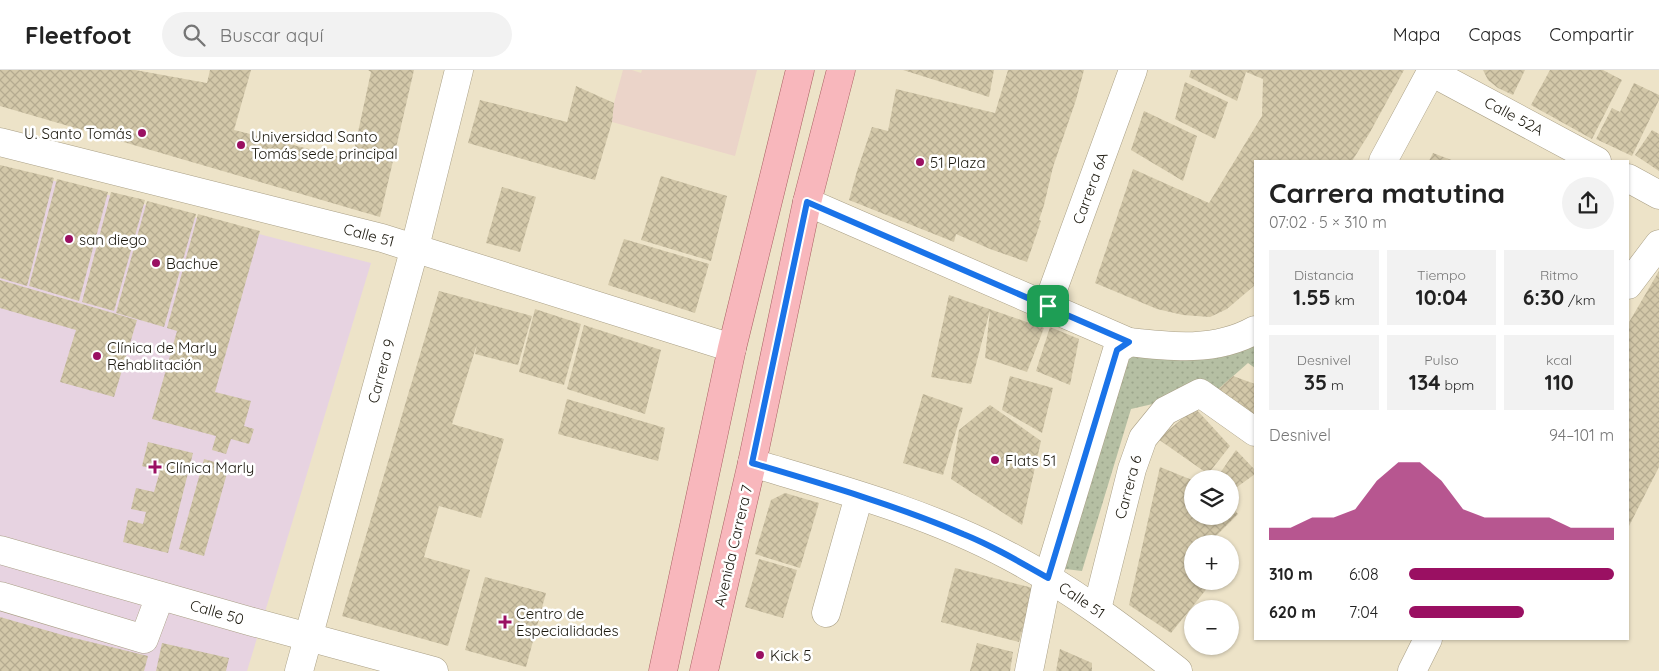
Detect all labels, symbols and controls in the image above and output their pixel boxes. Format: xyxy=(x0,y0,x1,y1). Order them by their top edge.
search box xyxy=(162,12,512,57)
text: Fleetfoot xyxy=(25,20,132,50)
icon: search xyxy=(180,21,208,49)
text: Buscar aquí xyxy=(220,23,324,47)
text: Mapa xyxy=(1393,23,1440,46)
text: Capas xyxy=(1468,23,1521,46)
text: Compartir xyxy=(1549,23,1634,46)
street label: Calle 52A xyxy=(1481,92,1547,140)
place label: U. Santo Tomás xyxy=(24,124,132,143)
marker: U. Santo Tomás xyxy=(136,127,148,139)
place label: Universidad Santo Tomás sede principal xyxy=(251,127,398,163)
marker: Universidad Santo Tomás sede principal xyxy=(235,139,247,151)
street label: Carrera 6A xyxy=(1068,149,1112,227)
place label: 51 Plaza xyxy=(930,153,986,172)
marker: 51 Plaza xyxy=(914,156,926,168)
text: Carrera matutina xyxy=(1269,175,1505,210)
button: share xyxy=(1562,177,1614,229)
text: 07:02 · 5 × 310 m xyxy=(1269,212,1387,232)
street label: Calle 51 xyxy=(341,219,397,251)
place label: san diego xyxy=(79,230,147,249)
marker: san diego xyxy=(63,233,75,245)
place label: Bachue xyxy=(166,254,218,273)
marker: Bachue xyxy=(150,257,162,269)
text: Distancia xyxy=(1294,266,1354,284)
text: Tiempo xyxy=(1417,266,1466,284)
text: Ritmo xyxy=(1540,266,1578,284)
text: 1.55 xyxy=(1293,284,1331,310)
text: 10:04 xyxy=(1415,284,1468,310)
text: 6:30 xyxy=(1523,284,1564,310)
pin xyxy=(1027,285,1069,327)
text: km xyxy=(1331,291,1355,309)
text: /km xyxy=(1564,291,1596,309)
icon: arrive xyxy=(1034,292,1062,320)
street label: Carrera 9 xyxy=(363,337,399,405)
place label: Clínica de Marly Rehablitación xyxy=(107,338,217,374)
marker: Clínica de Marly Rehablitación xyxy=(91,350,103,362)
text: Desnivel xyxy=(1297,351,1351,369)
text: Pulso xyxy=(1424,351,1459,369)
text: kcal xyxy=(1546,351,1572,369)
text: 35 xyxy=(1304,369,1327,395)
text: 134 xyxy=(1409,369,1441,395)
text: 110 xyxy=(1545,369,1574,395)
text: m xyxy=(1327,376,1344,394)
text: bpm xyxy=(1441,376,1474,394)
text: Desnivel xyxy=(1269,425,1331,445)
text: 94–101 m xyxy=(1549,425,1614,445)
place label: Flats 51 xyxy=(1005,451,1056,470)
street label: Carrera 6 xyxy=(1110,453,1146,521)
marker: Flats 51 xyxy=(989,454,1001,466)
place label: Clínica Marly xyxy=(166,458,254,477)
marker: Clínica Marly xyxy=(148,460,162,474)
map controls xyxy=(1184,470,1239,655)
button: layers xyxy=(1184,470,1239,525)
street label: Avenida Carrera 7 xyxy=(710,483,756,609)
button: + xyxy=(1184,535,1239,590)
text: 310 m xyxy=(1269,564,1313,584)
text: 6:08 xyxy=(1349,564,1379,584)
street label: Calle 51 xyxy=(1055,578,1109,622)
street label: Calle 50 xyxy=(188,595,246,629)
button: − xyxy=(1184,600,1239,655)
text: 620 m xyxy=(1269,602,1316,622)
text: 7:04 xyxy=(1349,602,1378,622)
place label: Centro de Especialidades xyxy=(516,604,619,640)
marker: Centro de Especialidades xyxy=(498,615,512,629)
place label: Kick 5 xyxy=(770,646,811,665)
marker: Kick 5 xyxy=(754,649,766,661)

